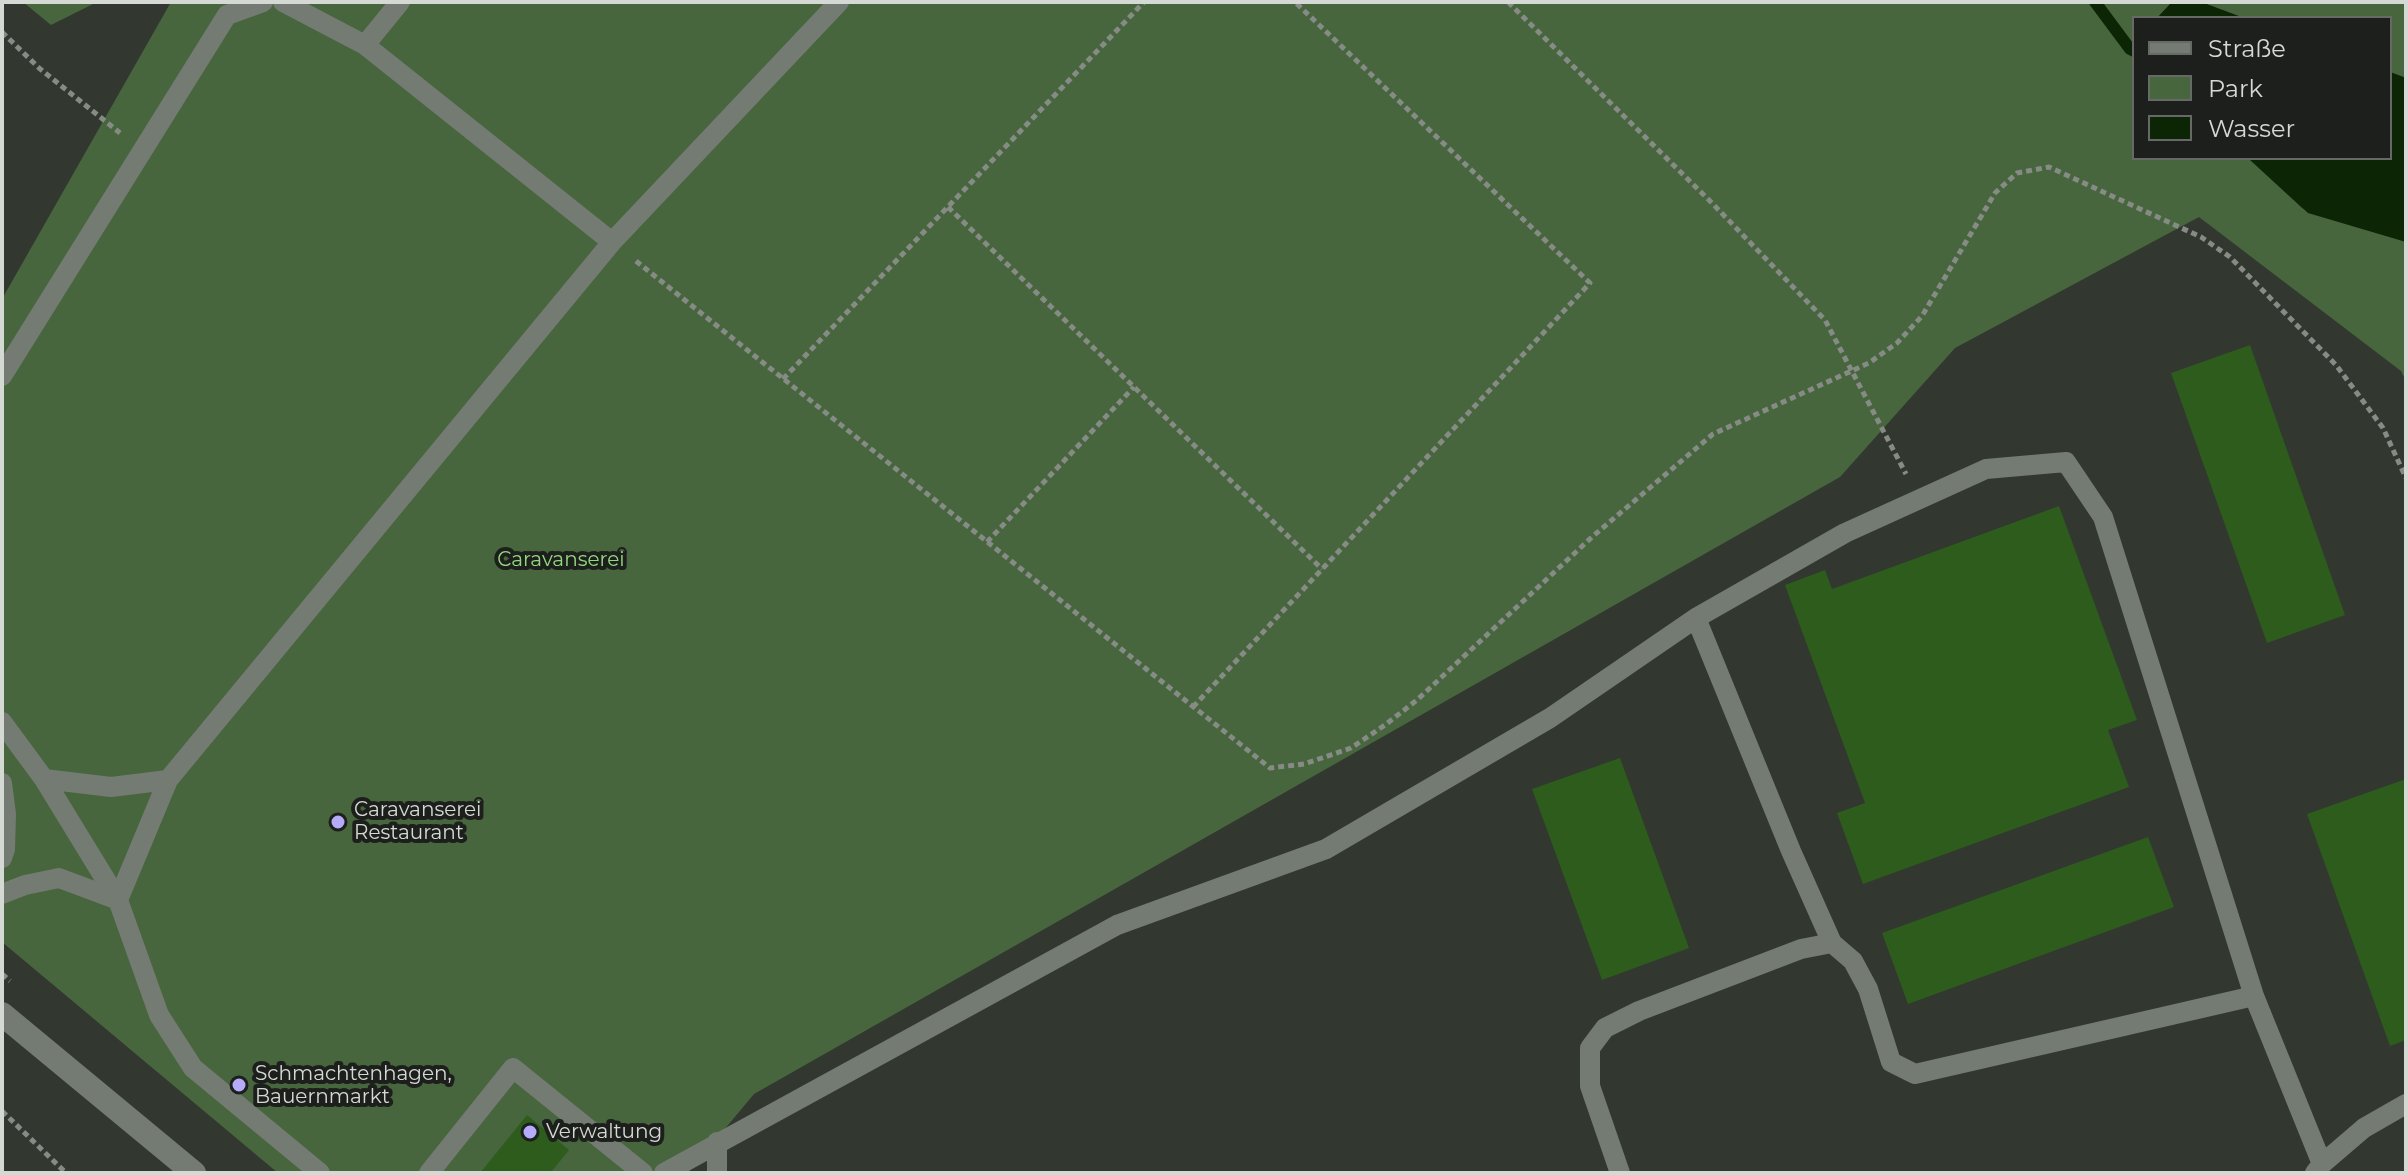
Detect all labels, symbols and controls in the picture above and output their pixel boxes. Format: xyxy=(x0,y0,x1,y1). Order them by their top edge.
legend xyxy=(2132,16,2392,160)
text: Straße xyxy=(2208,34,2286,63)
text: Park xyxy=(2208,74,2263,103)
text: Wasser xyxy=(2208,114,2295,143)
park label: Caravanserei xyxy=(497,548,625,572)
place label: Caravanserei Restaurant xyxy=(354,798,481,845)
marker: Caravanserei Restaurant xyxy=(329,813,347,831)
place label: Schmachtenhagen, Bauernmarkt xyxy=(255,1062,452,1109)
marker: Schmachtenhagen, Bauernmarkt xyxy=(230,1076,248,1094)
place label: Verwaltung xyxy=(546,1120,662,1144)
marker: Verwaltung xyxy=(521,1123,539,1141)

